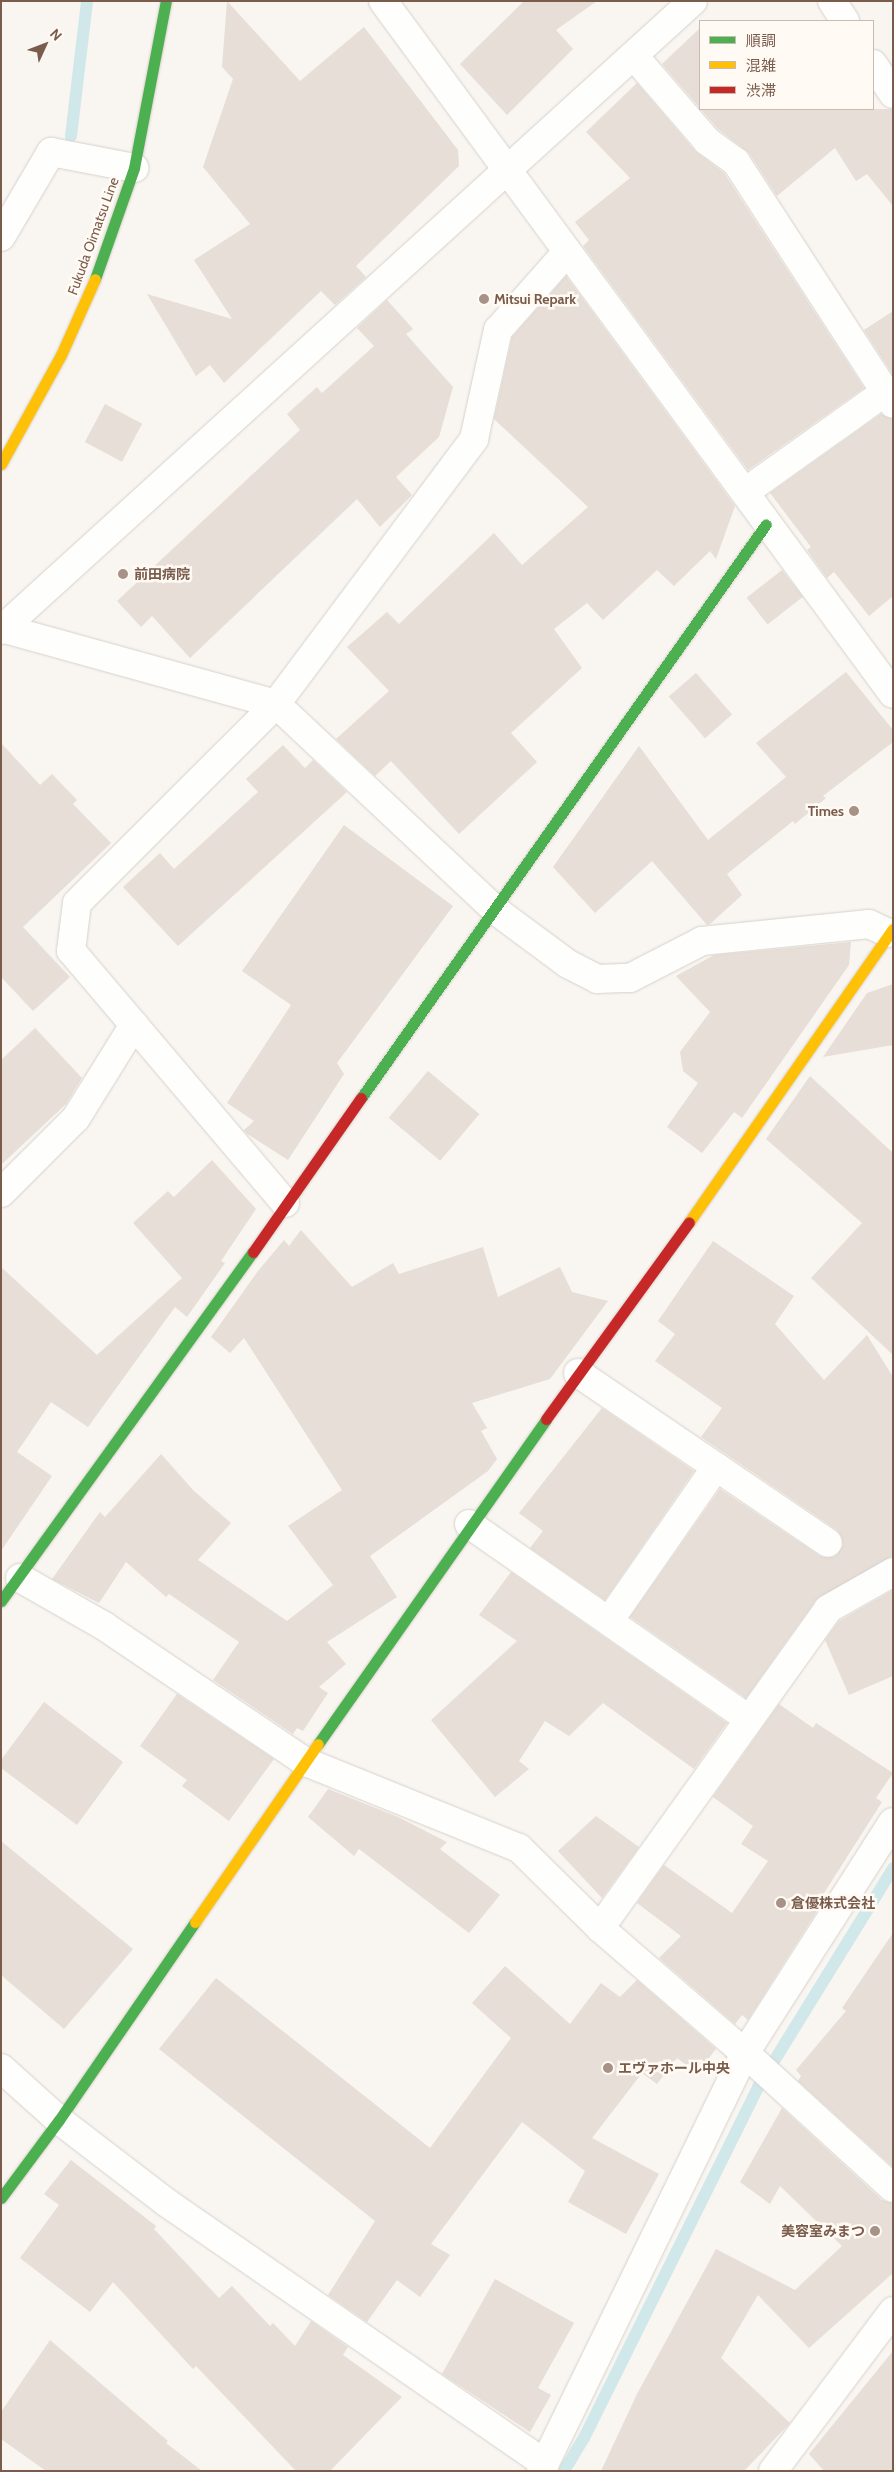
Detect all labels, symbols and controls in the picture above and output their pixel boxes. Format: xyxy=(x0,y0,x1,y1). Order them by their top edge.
north arrow xyxy=(20,20,70,70)
legend xyxy=(699,20,874,110)
text: N xyxy=(46,25,66,45)
text: 順調 xyxy=(746,32,776,50)
text: 混雑 xyxy=(746,57,776,75)
text: 渋滞 xyxy=(746,82,776,100)
street label: Fukuda Oimatsu Line xyxy=(64,175,122,297)
place label: Mitsui Repark xyxy=(494,291,576,307)
marker: Mitsui Repark xyxy=(478,293,490,305)
place label: 前田病院 xyxy=(134,566,190,582)
marker: 前田病院 xyxy=(116,567,130,581)
place label: Times xyxy=(808,803,844,819)
marker: Times xyxy=(848,805,860,817)
place label: 倉優株式会社 xyxy=(791,1895,875,1911)
marker: 倉優株式会社 xyxy=(775,1897,787,1909)
place label: エヴァホール中央 xyxy=(618,2060,730,2076)
marker: エヴァホール中央 xyxy=(602,2062,614,2074)
place label: 美容室みまつ xyxy=(781,2223,865,2239)
marker: 美容室みまつ xyxy=(869,2225,881,2237)

